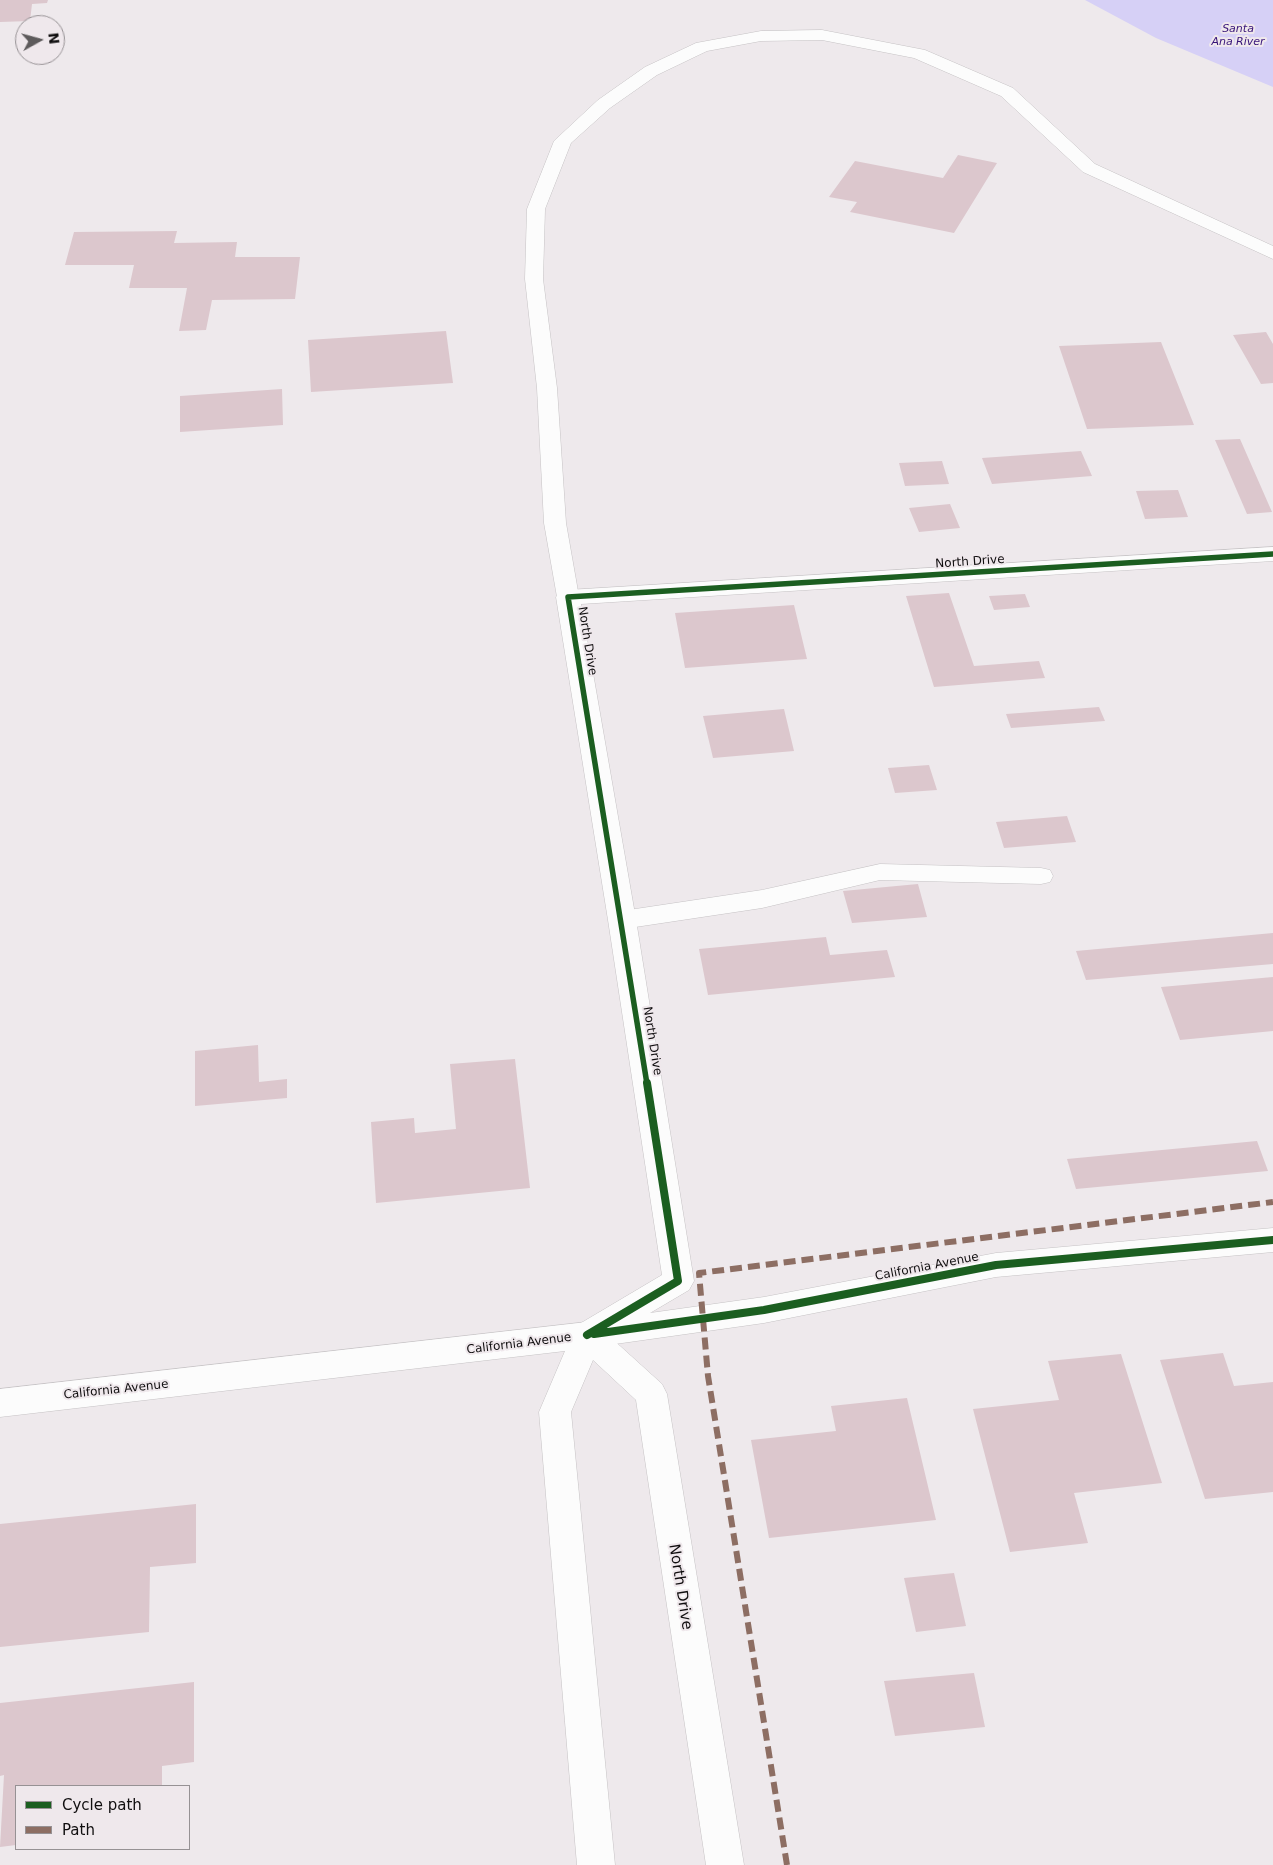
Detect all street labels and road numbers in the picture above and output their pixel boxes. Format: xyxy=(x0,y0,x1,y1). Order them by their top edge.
street label: North Drive xyxy=(935,552,1005,572)
street label: North Drive xyxy=(574,606,600,676)
street label: North Drive xyxy=(639,1006,665,1076)
street label: California Avenue xyxy=(874,1250,980,1284)
street label: California Avenue xyxy=(466,1330,572,1358)
street label: California Avenue xyxy=(63,1377,169,1403)
street label: North Drive xyxy=(664,1543,696,1631)

